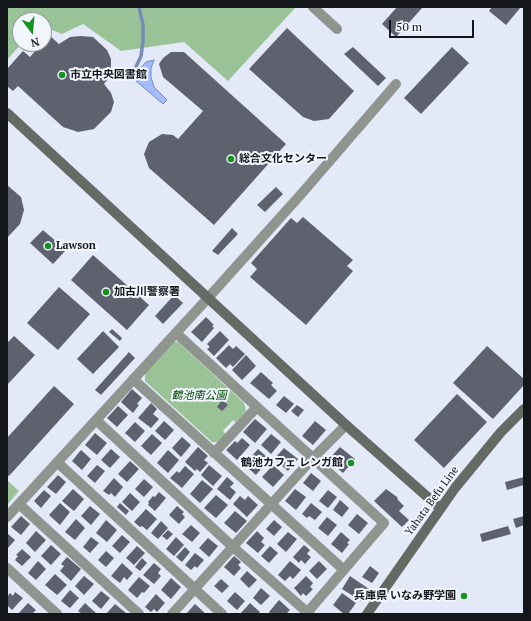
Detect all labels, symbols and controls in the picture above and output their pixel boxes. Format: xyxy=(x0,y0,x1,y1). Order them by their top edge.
north arrow xyxy=(12,12,52,52)
scale bar xyxy=(391,12,476,38)
text: 50 m xyxy=(396,19,422,34)
text: N xyxy=(29,35,41,50)
place label: 市立中央図書館 xyxy=(70,68,147,82)
marker: 市立中央図書館 xyxy=(57,70,67,80)
place label: 総合文化センター xyxy=(239,152,327,166)
marker: 総合文化センター xyxy=(226,154,236,164)
place label: Lawson xyxy=(56,239,96,253)
marker: Lawson xyxy=(43,241,53,251)
place label: 加古川警察署 xyxy=(114,285,180,299)
marker: 加古川警察署 xyxy=(101,287,111,297)
park label: 鶴池南公園 xyxy=(172,389,226,403)
place label: 鶴池カフェ レンガ館 xyxy=(241,456,343,470)
marker: 鶴池カフェ レンガ館 xyxy=(346,458,356,468)
street label: Yahata Befu Line xyxy=(402,464,462,538)
place label: 兵庫県 いなみ野学園 xyxy=(354,589,456,603)
marker: 兵庫県 いなみ野学園 xyxy=(459,591,469,601)

